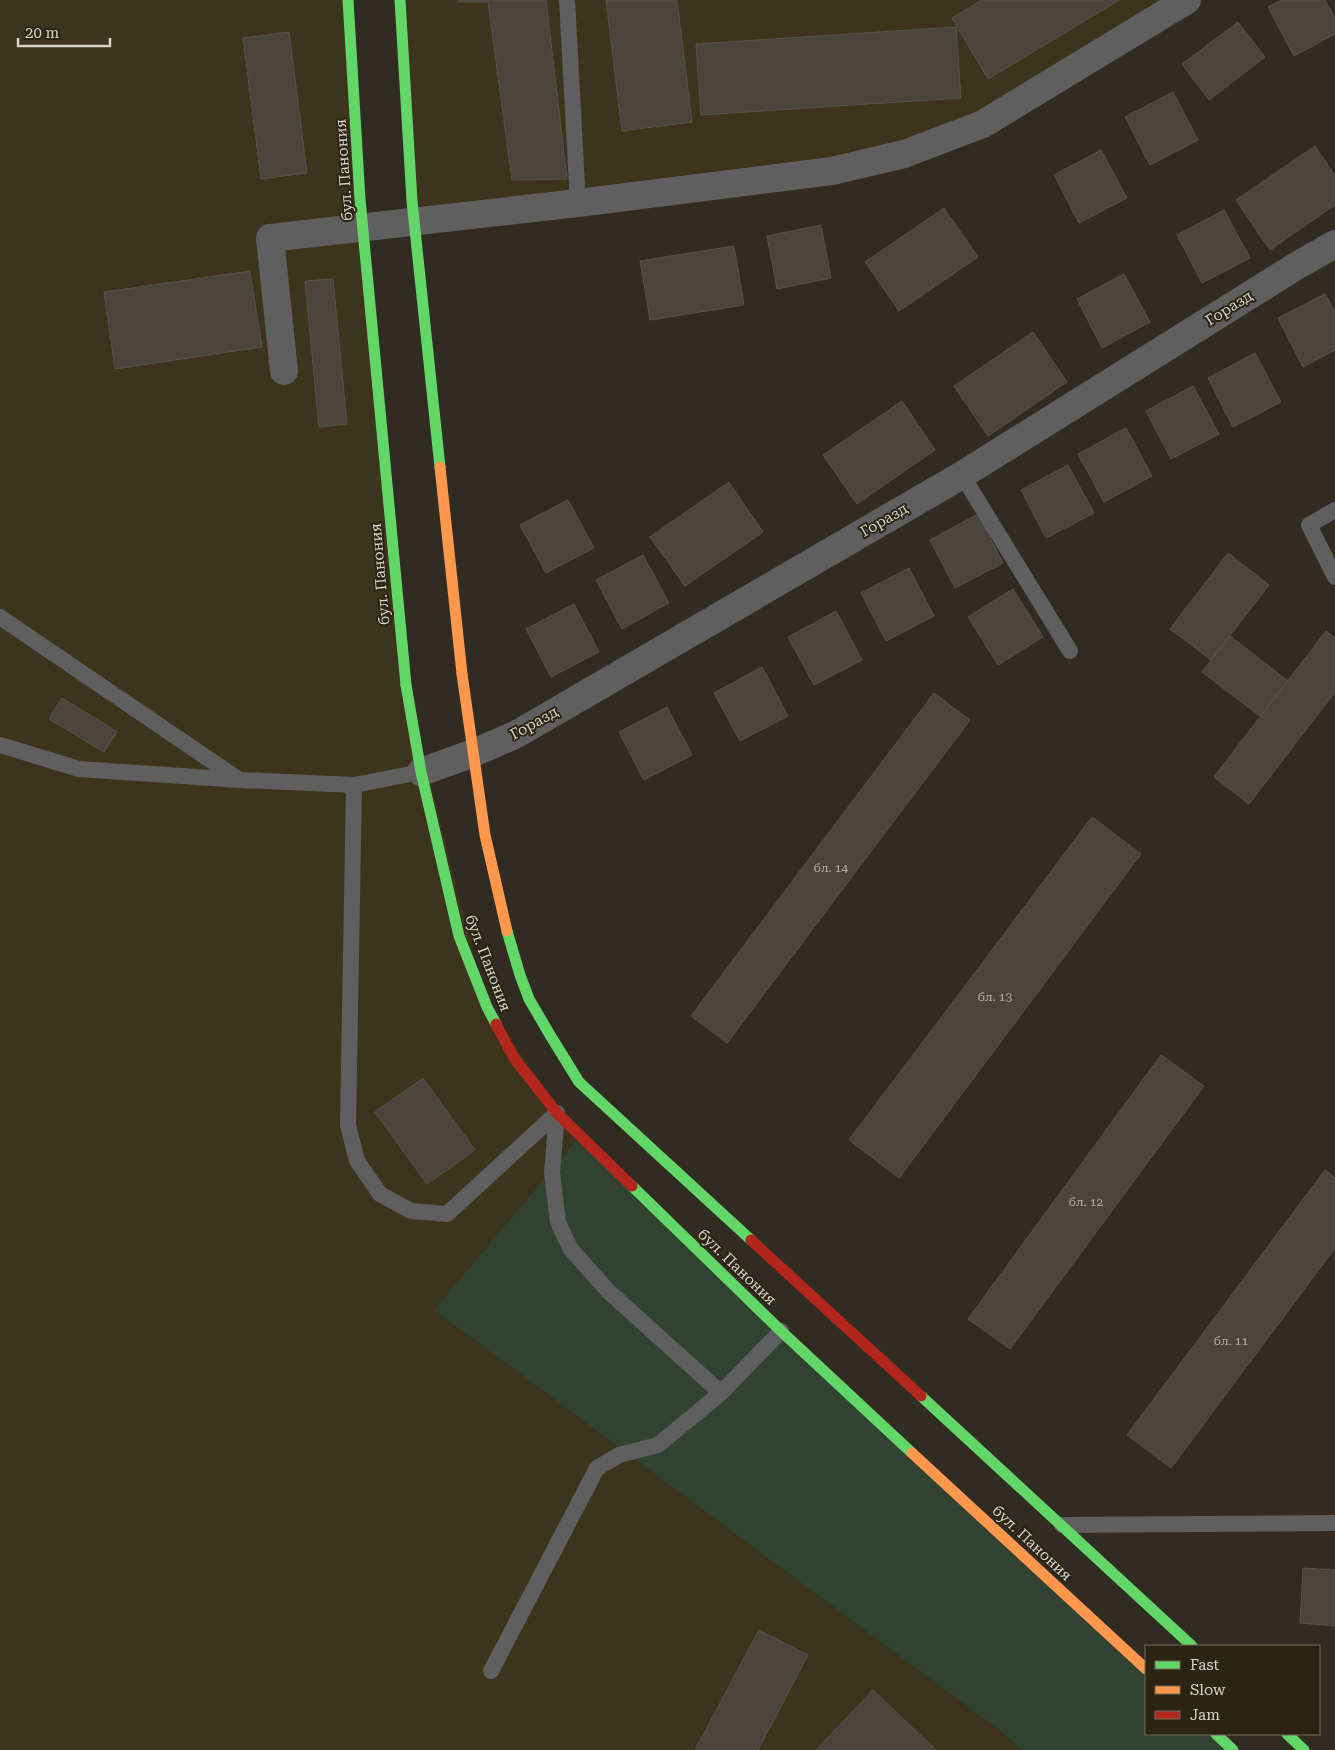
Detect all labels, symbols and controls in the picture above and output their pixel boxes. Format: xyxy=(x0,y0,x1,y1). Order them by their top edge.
scale bar xyxy=(18,15,110,47)
text: 20 m xyxy=(25,24,60,42)
street label: бул. Панония xyxy=(331,118,357,222)
street label: Горазд xyxy=(1202,286,1256,329)
street label: Горазд xyxy=(857,499,911,541)
street label: бул. Панония xyxy=(367,522,393,626)
street label: Горазд xyxy=(507,702,562,743)
house number: бл. 14 xyxy=(814,861,848,875)
street label: бул. Панония xyxy=(461,912,515,1014)
house number: бл. 13 xyxy=(978,990,1012,1004)
house number: бл. 12 xyxy=(1069,1195,1103,1209)
street label: бул. Панония xyxy=(694,1225,780,1309)
house number: бл. 11 xyxy=(1214,1334,1248,1348)
street label: бул. Панония xyxy=(989,1502,1075,1584)
legend xyxy=(1145,1645,1320,1735)
text: Fast xyxy=(1190,1656,1220,1674)
text: Slow xyxy=(1190,1681,1226,1699)
text: Jam xyxy=(1190,1706,1220,1724)

